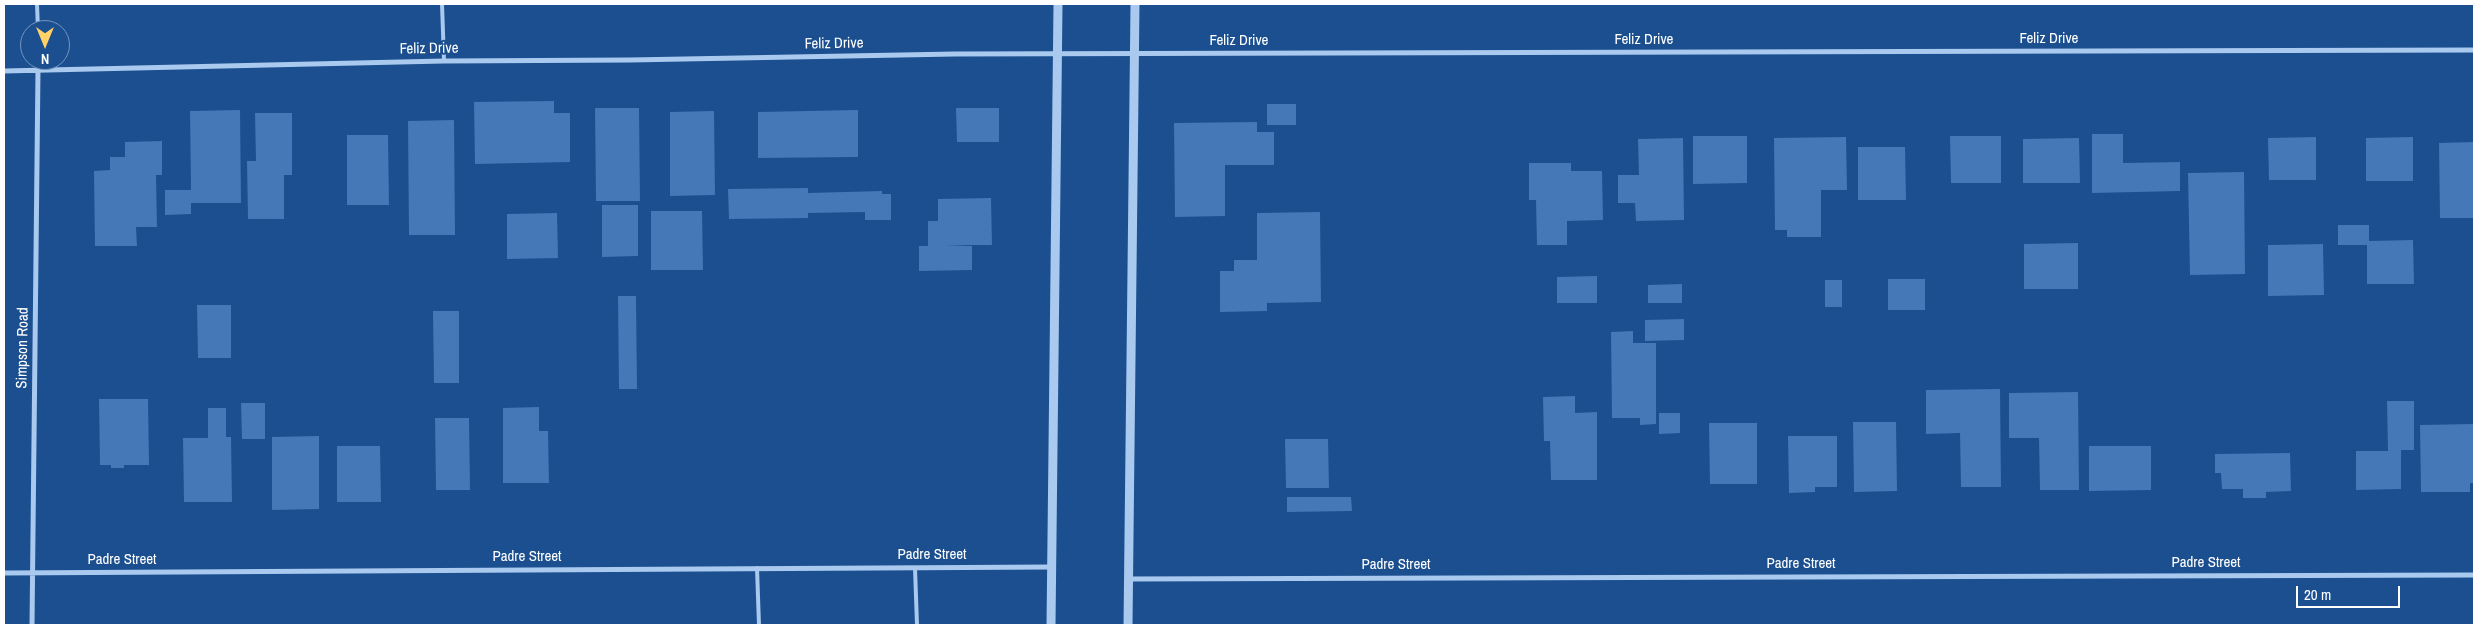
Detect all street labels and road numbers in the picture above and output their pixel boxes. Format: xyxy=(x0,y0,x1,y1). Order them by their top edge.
street label: Feliz Drive xyxy=(2020,30,2078,48)
street label: Feliz Drive xyxy=(1615,31,1673,49)
street label: Feliz Drive xyxy=(1210,32,1268,50)
street label: Feliz Drive xyxy=(804,34,864,54)
street label: Feliz Drive xyxy=(399,39,459,59)
street label: Simpson Road xyxy=(13,307,33,389)
street label: Padre Street xyxy=(897,546,967,564)
street label: Padre Street xyxy=(492,548,562,566)
street label: Padre Street xyxy=(87,551,157,569)
street label: Padre Street xyxy=(2171,554,2241,572)
street label: Padre Street xyxy=(1766,555,1836,573)
street label: Padre Street xyxy=(1361,556,1431,574)

